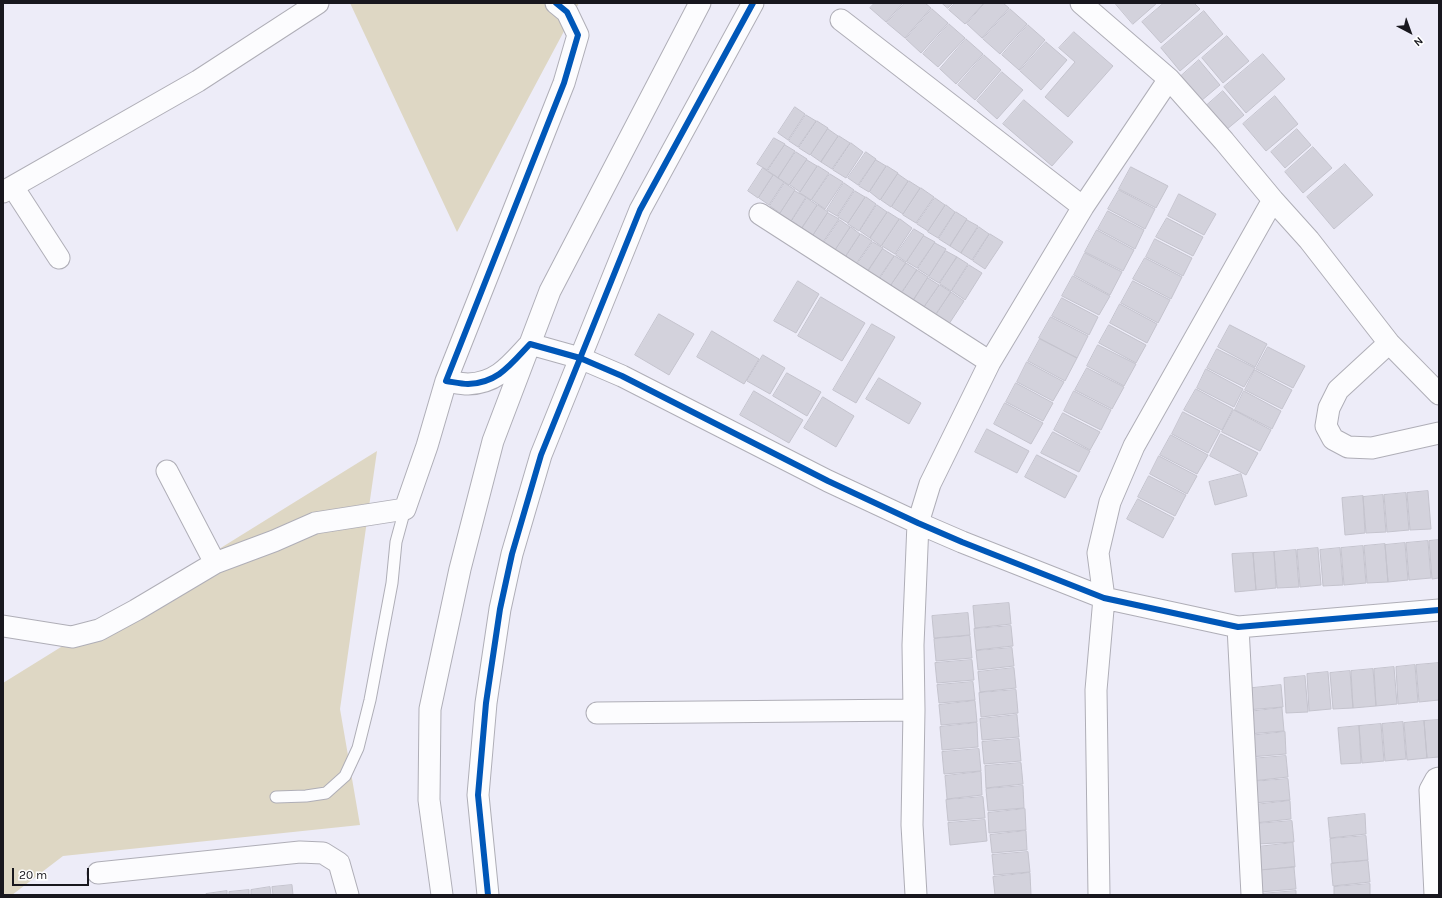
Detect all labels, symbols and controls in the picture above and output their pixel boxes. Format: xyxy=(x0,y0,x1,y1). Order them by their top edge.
north arrow xyxy=(1390,12,1430,52)
text: N xyxy=(1411,34,1425,49)
scale bar xyxy=(14,860,91,886)
text: 20 m xyxy=(19,868,47,882)

